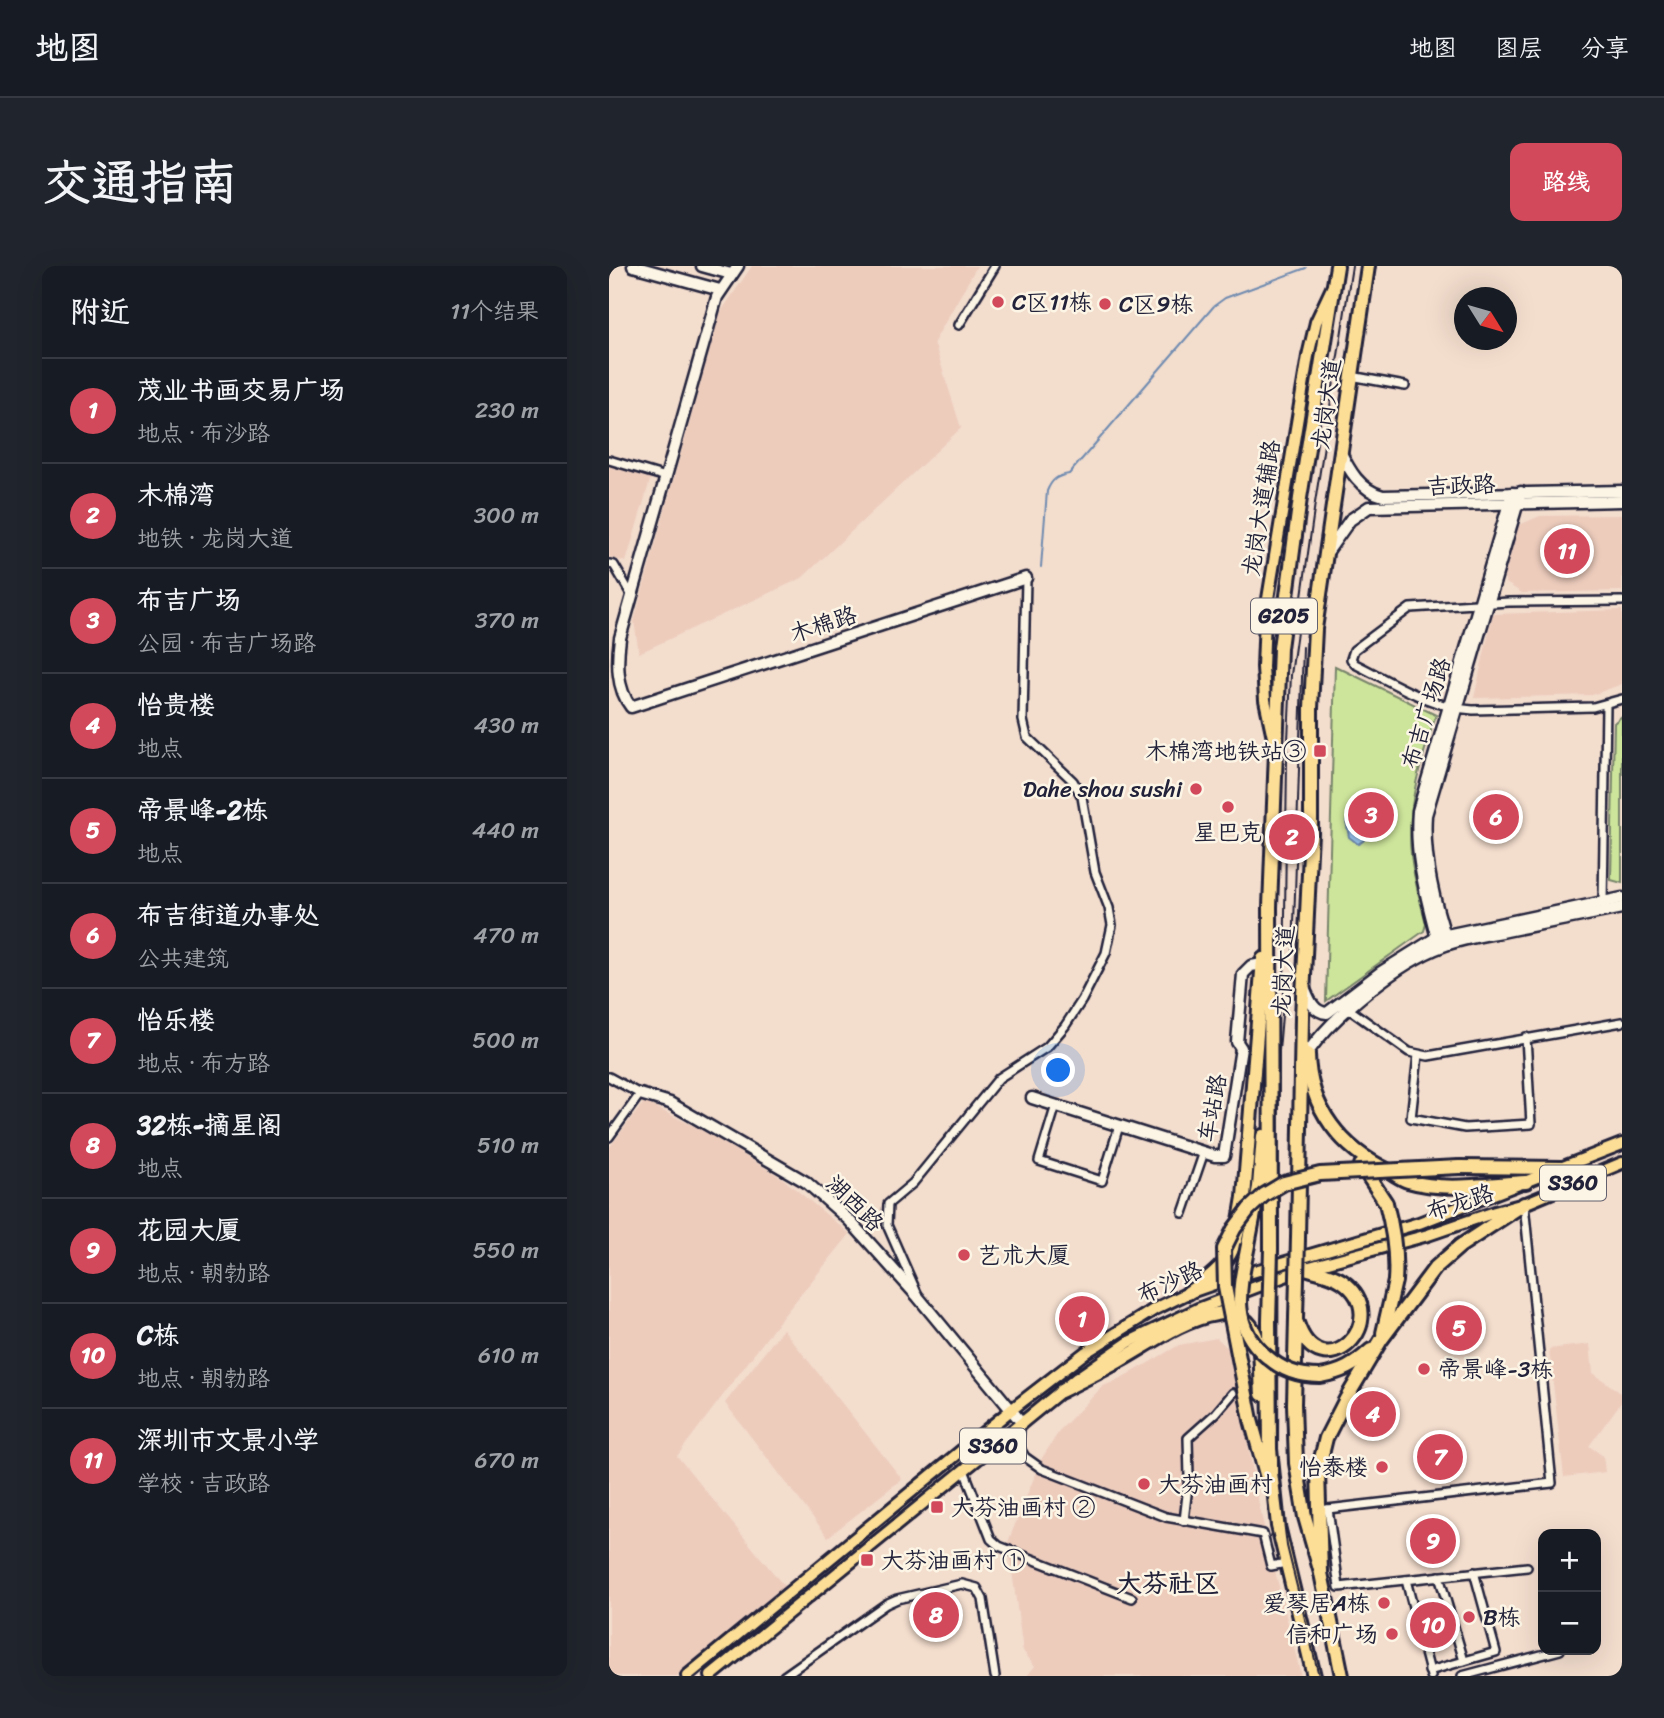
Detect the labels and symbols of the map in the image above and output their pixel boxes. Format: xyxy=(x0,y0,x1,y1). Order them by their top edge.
place label: C区11栋 xyxy=(1012,282,1092,323)
place label: C区9栋 xyxy=(1119,284,1193,325)
north arrow xyxy=(1454,287,1517,350)
marker: C区11栋 xyxy=(990,294,1006,310)
marker: C区9栋 xyxy=(1097,296,1113,312)
street label: 龙岗大道 xyxy=(1300,356,1353,452)
street label: 龙岗大道辅路 xyxy=(1230,437,1293,579)
street label: 吉政路 xyxy=(1426,464,1496,507)
pin: 11 xyxy=(1544,525,1590,577)
street label: 木棉路 xyxy=(784,594,862,655)
road number: G205 xyxy=(1251,598,1317,634)
street label: 布吉广场路 xyxy=(1390,652,1463,774)
place label: 木棉湾地铁站③ xyxy=(1145,731,1306,772)
marker: 木棉湾地铁站③ xyxy=(1312,743,1328,759)
place label: Dahe shou sushi xyxy=(1023,769,1183,810)
marker: Dahe shou sushi xyxy=(1188,781,1204,797)
pin: 3 xyxy=(1348,789,1394,841)
pin: 6 xyxy=(1473,791,1519,843)
marker: 星巴克 xyxy=(1220,799,1236,815)
pin: 2 xyxy=(1269,811,1315,863)
place label: 星巴克 xyxy=(1194,812,1263,853)
street label: 龙岗大道 xyxy=(1261,924,1306,1018)
your location xyxy=(1041,1053,1075,1087)
street label: 车站路 xyxy=(1186,1071,1239,1146)
street label: 湖西路 xyxy=(816,1165,894,1242)
road number: S360 xyxy=(1540,1166,1606,1200)
street label: 布龙路 xyxy=(1421,1172,1499,1233)
place label: 艺术大厦 xyxy=(978,1235,1070,1276)
marker: 艺术大厦 xyxy=(956,1247,972,1263)
street label: 布沙路 xyxy=(1130,1249,1210,1316)
pin: 1 xyxy=(1059,1293,1105,1345)
pin: 5 xyxy=(1436,1302,1482,1354)
place label: 帝景峰-3栋 xyxy=(1438,1349,1553,1390)
marker: 帝景峰-3栋 xyxy=(1416,1361,1432,1377)
pin: 4 xyxy=(1350,1388,1396,1440)
road number: S360 xyxy=(960,1428,1026,1464)
pin: 7 xyxy=(1417,1431,1463,1483)
place label: 怡泰楼 xyxy=(1299,1447,1368,1488)
marker: 怡泰楼 xyxy=(1374,1459,1390,1475)
place label: 大芬油画村 xyxy=(1158,1464,1273,1505)
marker: 大芬油画村 xyxy=(1136,1476,1152,1492)
place label: 大芬油画村 ② xyxy=(951,1487,1095,1528)
marker: 大芬油画村 ② xyxy=(929,1499,945,1515)
pin: 9 xyxy=(1410,1515,1456,1567)
place label: 大芬油画村 ① xyxy=(881,1540,1025,1581)
marker: 大芬油画村 ① xyxy=(859,1552,875,1568)
district label: 大芬社区 xyxy=(1116,1560,1220,1606)
place label: 爱琴居A栋 xyxy=(1263,1583,1370,1624)
pin: 8 xyxy=(913,1589,959,1641)
marker: 爱琴居A栋 xyxy=(1376,1595,1392,1611)
place label: B栋 xyxy=(1483,1597,1521,1638)
pin: 10 xyxy=(1410,1599,1456,1651)
marker: B栋 xyxy=(1461,1609,1477,1625)
place label: 信和广场 xyxy=(1286,1614,1378,1655)
marker: 信和广场 xyxy=(1384,1626,1400,1642)

